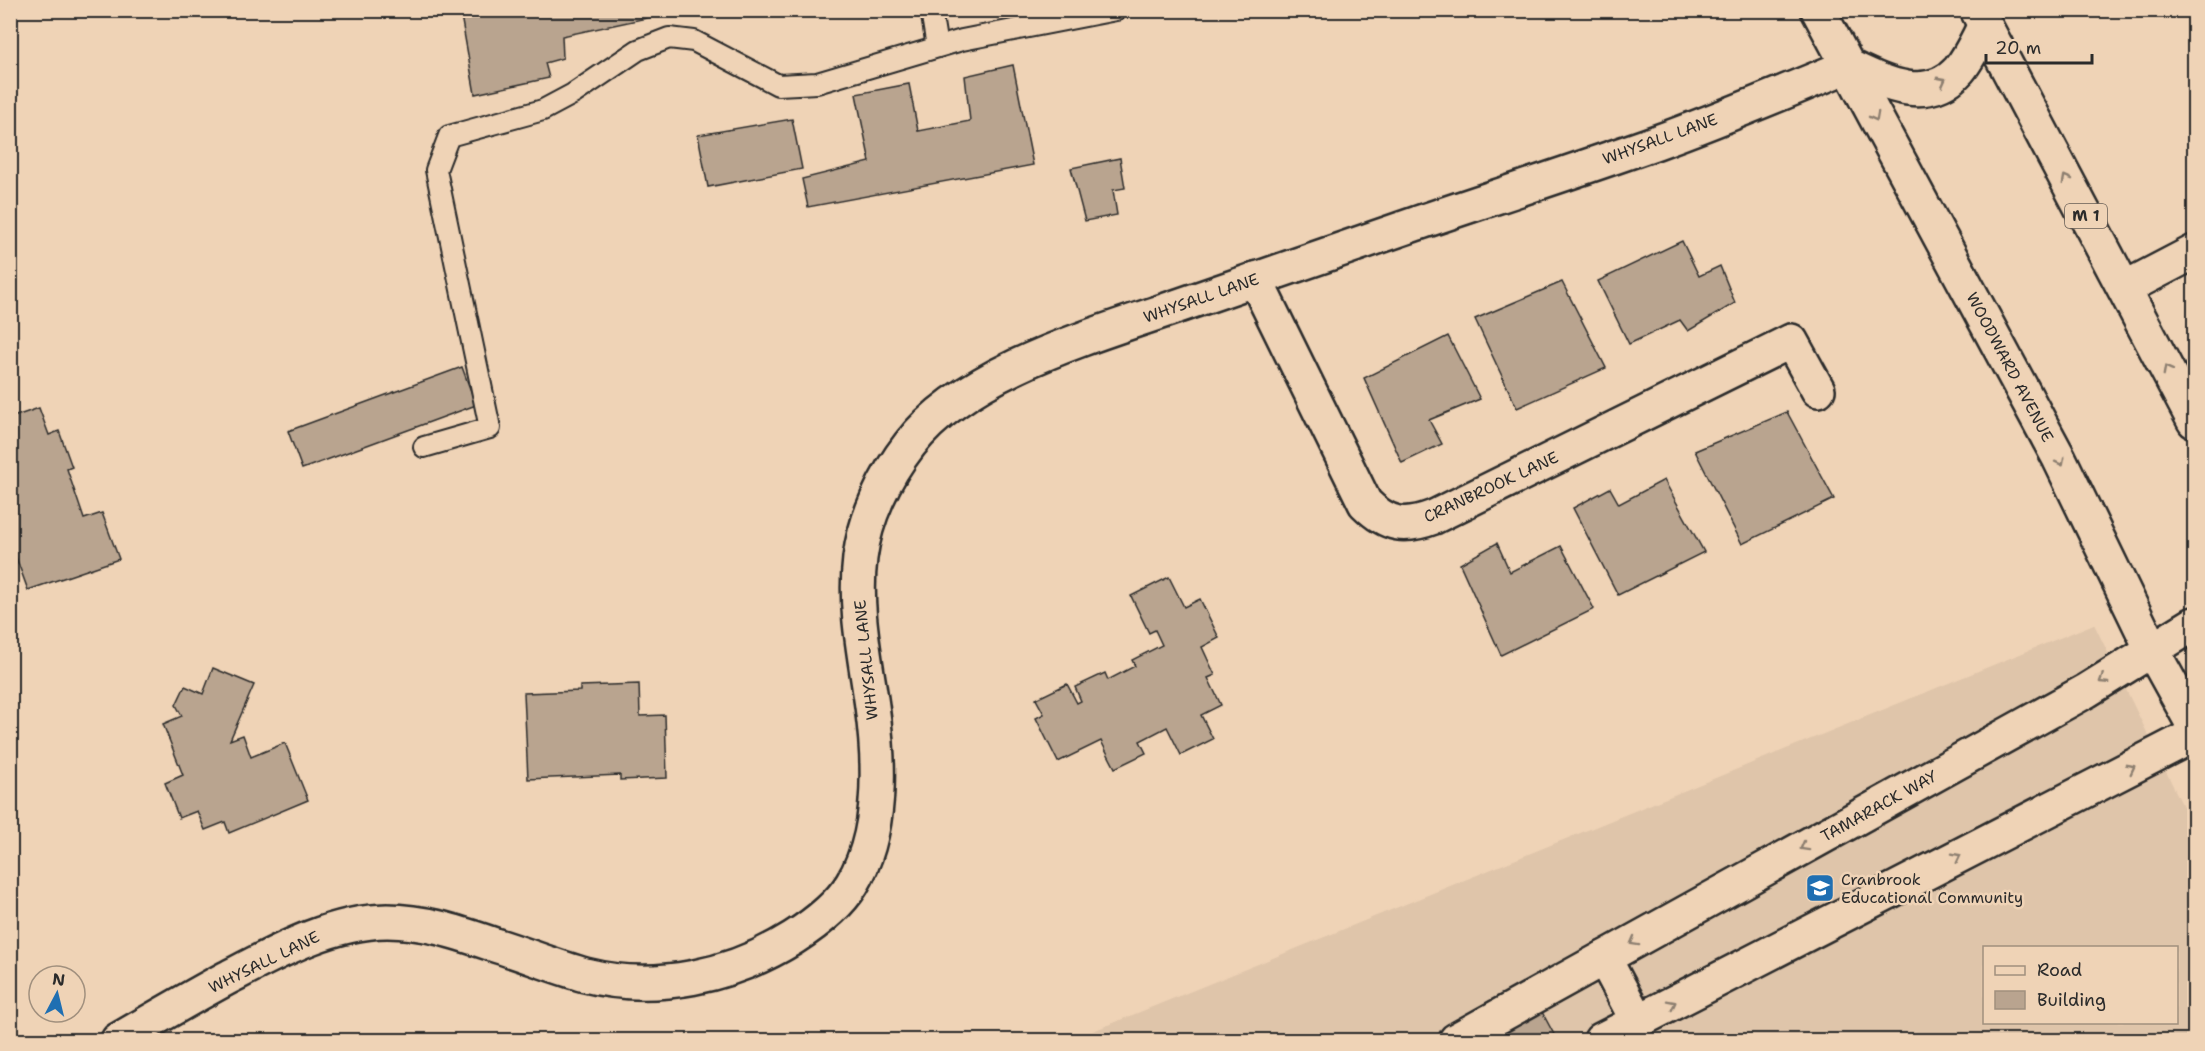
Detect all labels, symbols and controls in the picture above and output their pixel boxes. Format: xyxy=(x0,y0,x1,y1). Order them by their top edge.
scale bar xyxy=(1986,27,2092,65)
text: 20 m xyxy=(1995,36,2041,60)
one-way arrow xyxy=(1936,77,1946,88)
street label: WHYSALL LANE xyxy=(1600,108,1720,170)
one-way arrow xyxy=(1868,111,1880,122)
one-way arrow xyxy=(2062,174,2073,185)
road number: M 1 xyxy=(2065,204,2107,228)
street label: WHYSALL LANE xyxy=(1140,268,1262,328)
street label: WOODWARD AVENUE xyxy=(1962,288,2058,446)
one-way arrow xyxy=(2163,365,2174,376)
street label: CRANBROOK LANE xyxy=(1420,447,1562,527)
one-way arrow xyxy=(2053,456,2065,467)
street label: WHYSALL LANE xyxy=(849,599,883,721)
one-way arrow xyxy=(2099,673,2109,685)
one-way arrow xyxy=(2124,764,2135,775)
street label: TAMARACK WAY xyxy=(1817,765,1941,847)
one-way arrow xyxy=(1800,840,1810,851)
one-way arrow xyxy=(1951,853,1962,865)
place label: Cranbrook Educational Community xyxy=(1841,869,2023,908)
school or university icon: Cranbrook Educational Community xyxy=(1804,872,1836,904)
street label: WHYSALL LANE xyxy=(205,926,323,998)
one-way arrow xyxy=(1630,935,1640,946)
legend xyxy=(1983,946,2178,1024)
text: Road xyxy=(2037,958,2082,982)
north arrow xyxy=(27,964,87,1024)
text: N xyxy=(51,968,66,991)
text: Building xyxy=(2037,988,2106,1012)
one-way arrow xyxy=(1666,1000,1677,1012)

